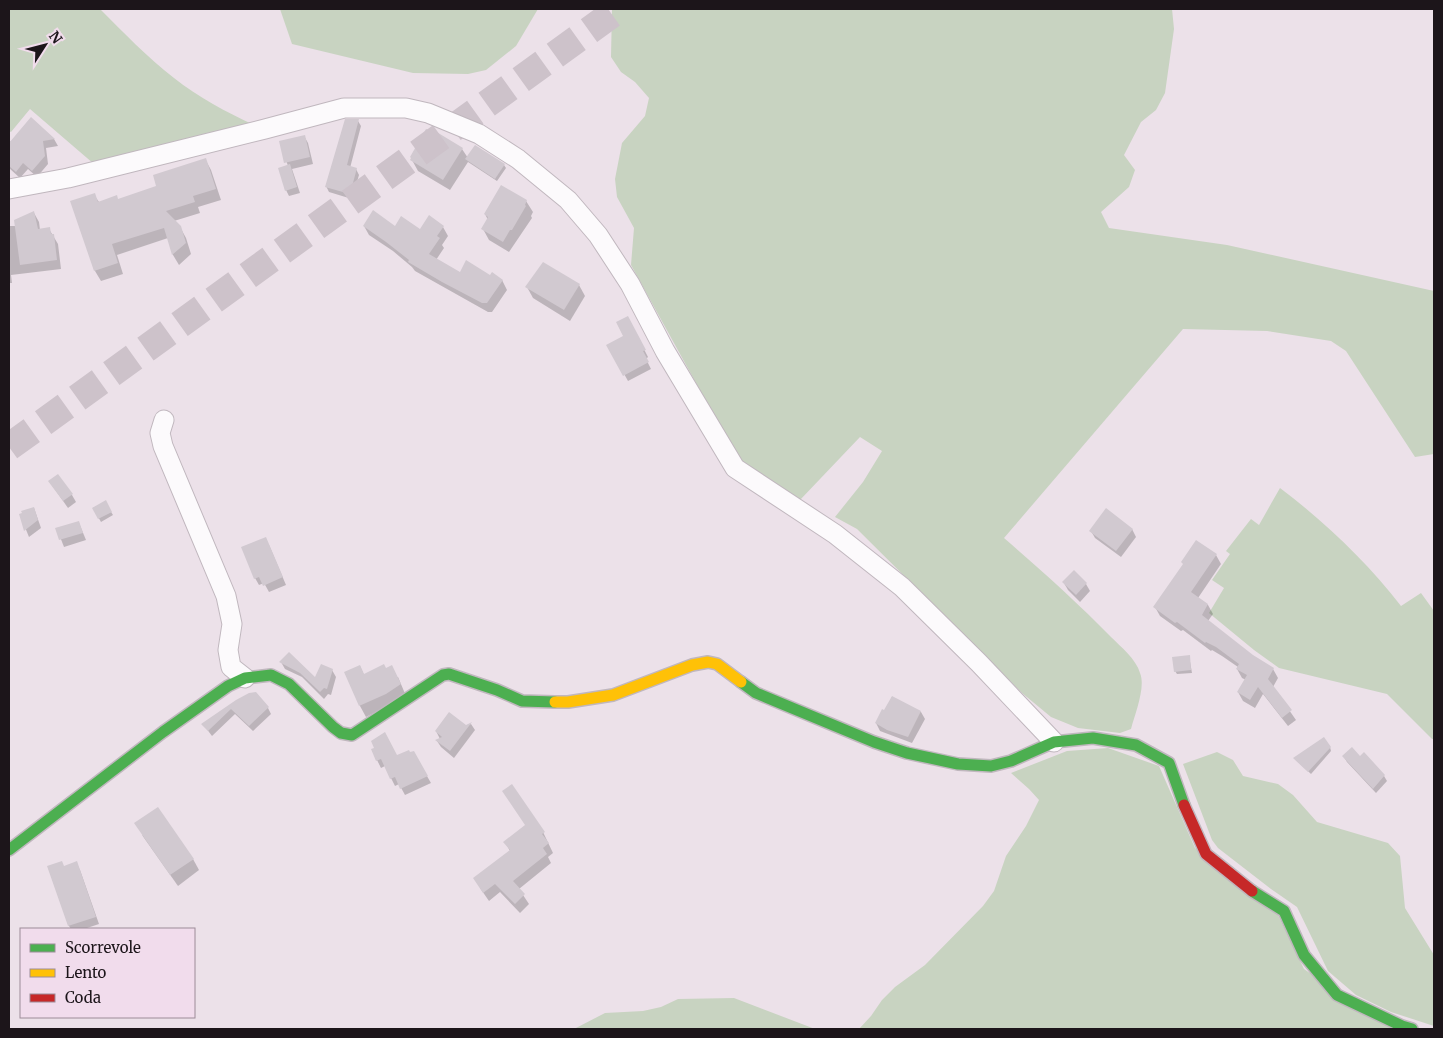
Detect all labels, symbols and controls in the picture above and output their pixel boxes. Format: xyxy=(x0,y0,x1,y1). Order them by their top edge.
north arrow xyxy=(20,20,70,70)
text: N xyxy=(45,28,66,47)
legend xyxy=(20,928,195,1018)
text: Scorrevole xyxy=(65,938,141,957)
text: Lento xyxy=(65,963,107,982)
text: Coda xyxy=(65,988,101,1007)

